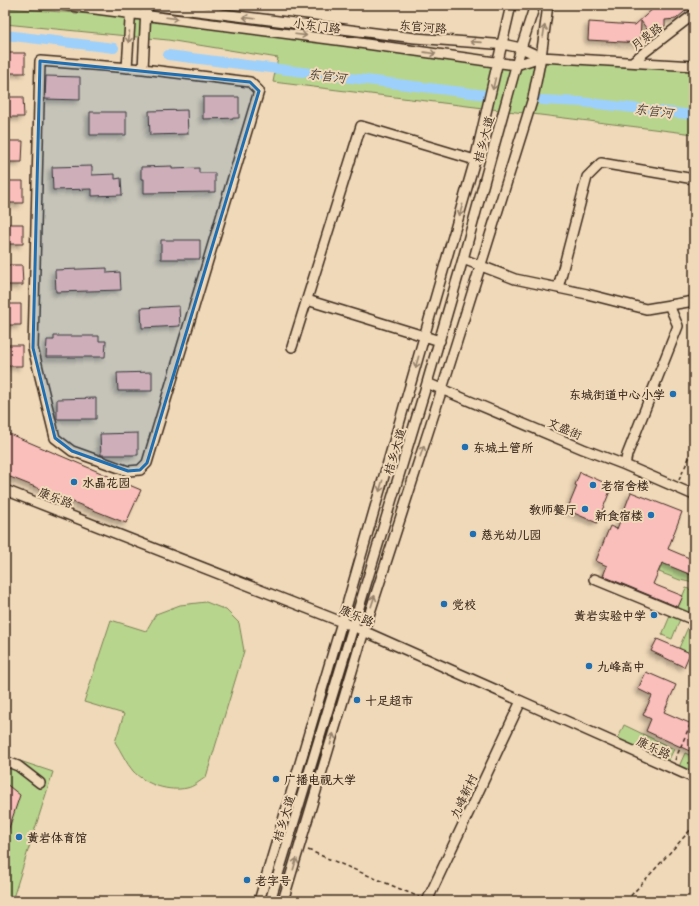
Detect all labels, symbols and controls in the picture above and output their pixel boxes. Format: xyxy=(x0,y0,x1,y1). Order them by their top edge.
street label: 小东门路 xyxy=(292,13,342,37)
one-way arrow xyxy=(165,14,178,22)
one-way arrow xyxy=(243,14,256,22)
street label: 东官河路 xyxy=(398,15,448,37)
street label: 月泉路 xyxy=(626,18,666,54)
one-way arrow xyxy=(540,25,548,38)
one-way arrow xyxy=(126,30,133,43)
one-way arrow xyxy=(294,31,307,39)
one-way arrow xyxy=(470,39,483,46)
one-way arrow xyxy=(423,49,436,57)
water label: 东官河 xyxy=(306,63,349,87)
one-way arrow xyxy=(489,77,497,90)
water label: 东官河 xyxy=(633,98,676,122)
street label: 桔乡大道 xyxy=(468,113,498,165)
one-way arrow xyxy=(457,203,464,216)
one-way arrow xyxy=(413,355,420,368)
place label: 东城街道中心小学 xyxy=(569,385,665,403)
marker: 东城街道中心小学 xyxy=(668,389,678,399)
street label: 文盛街 xyxy=(545,413,585,443)
street label: 桔乡大道 xyxy=(378,425,410,477)
place label: 东城土管所 xyxy=(473,438,534,456)
marker: 东城土管所 xyxy=(460,442,470,452)
one-way arrow xyxy=(419,445,426,458)
place label: 水晶花园 xyxy=(82,473,130,491)
place label: 老宿舍楼 xyxy=(601,476,649,494)
marker: 水晶花园 xyxy=(69,477,79,487)
one-way arrow xyxy=(377,480,384,493)
marker: 老宿舍楼 xyxy=(588,480,598,490)
street label: 康乐路 xyxy=(36,482,76,512)
place label: 教师餐厅 xyxy=(529,500,577,518)
marker: 教师餐厅 xyxy=(580,504,590,514)
place label: 新食宿楼 xyxy=(595,506,643,524)
marker: 新食宿楼 xyxy=(646,510,656,520)
place label: 慈光幼儿园 xyxy=(481,525,541,543)
marker: 慈光幼儿园 xyxy=(468,529,478,539)
place label: 党校 xyxy=(452,595,476,613)
one-way arrow xyxy=(370,596,378,608)
marker: 党校 xyxy=(439,599,449,609)
street label: 康乐路 xyxy=(337,600,377,630)
place label: 黄岩实验中学 xyxy=(574,606,646,624)
marker: 黄岩实验中学 xyxy=(649,610,659,620)
place label: 九峰高中 xyxy=(597,657,645,675)
marker: 九峰高中 xyxy=(584,661,594,671)
place label: 十足超市 xyxy=(365,691,413,709)
marker: 十足超市 xyxy=(352,695,362,705)
street label: 康乐路 xyxy=(634,731,674,763)
one-way arrow xyxy=(329,733,336,746)
place label: 广播电视大学 xyxy=(284,770,356,788)
street label: 九峰新村 xyxy=(445,770,481,822)
marker: 广播电视大学 xyxy=(271,774,281,784)
street label: 桔乡大道 xyxy=(267,792,299,844)
place label: 黄岩体育馆 xyxy=(27,828,87,846)
marker: 黄岩体育馆 xyxy=(14,832,24,842)
one-way arrow xyxy=(292,857,299,870)
place label: 老字号 xyxy=(255,871,291,889)
marker: 老字号 xyxy=(242,875,252,885)

